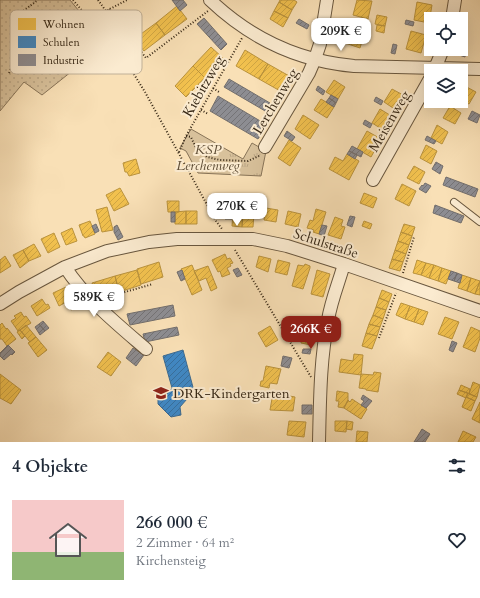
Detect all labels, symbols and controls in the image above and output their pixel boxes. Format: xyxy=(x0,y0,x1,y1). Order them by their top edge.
legend xyxy=(10,10,142,74)
map controls xyxy=(424,12,468,108)
button: locate xyxy=(424,12,468,56)
text: Wohnen xyxy=(42,17,85,32)
pin: 209K € xyxy=(308,18,374,52)
text: 209K € xyxy=(320,22,362,40)
text: Schulen xyxy=(43,35,80,50)
street label: Kiebitzweg xyxy=(178,52,229,121)
text: Industrie xyxy=(43,53,84,68)
button: layers xyxy=(424,64,468,108)
street label: Lerchenweg xyxy=(248,65,303,138)
street label: Meisenweg xyxy=(364,87,415,155)
park label: KSP Lerchenweg xyxy=(176,140,241,175)
pin: 270K € xyxy=(204,193,270,227)
text: 270K € xyxy=(216,197,258,215)
street label: Schulstraße xyxy=(291,224,361,263)
pin: 589K € xyxy=(61,284,127,318)
text: 589K € xyxy=(73,288,115,306)
pin: 266K € xyxy=(278,316,344,350)
text: 266K € xyxy=(290,320,332,338)
school or university icon: DRK-Kindergarten xyxy=(152,384,170,402)
place label: DRK-Kindergarten xyxy=(173,384,290,403)
text: 4 Objekte xyxy=(12,455,88,478)
icon: filters xyxy=(446,455,468,477)
text: 266 000 € xyxy=(136,511,208,534)
icon: home xyxy=(44,516,92,564)
icon: heart xyxy=(446,529,468,551)
text: 2 Zimmer · 64 m² xyxy=(136,534,234,552)
text: Kirchensteig xyxy=(136,552,206,570)

